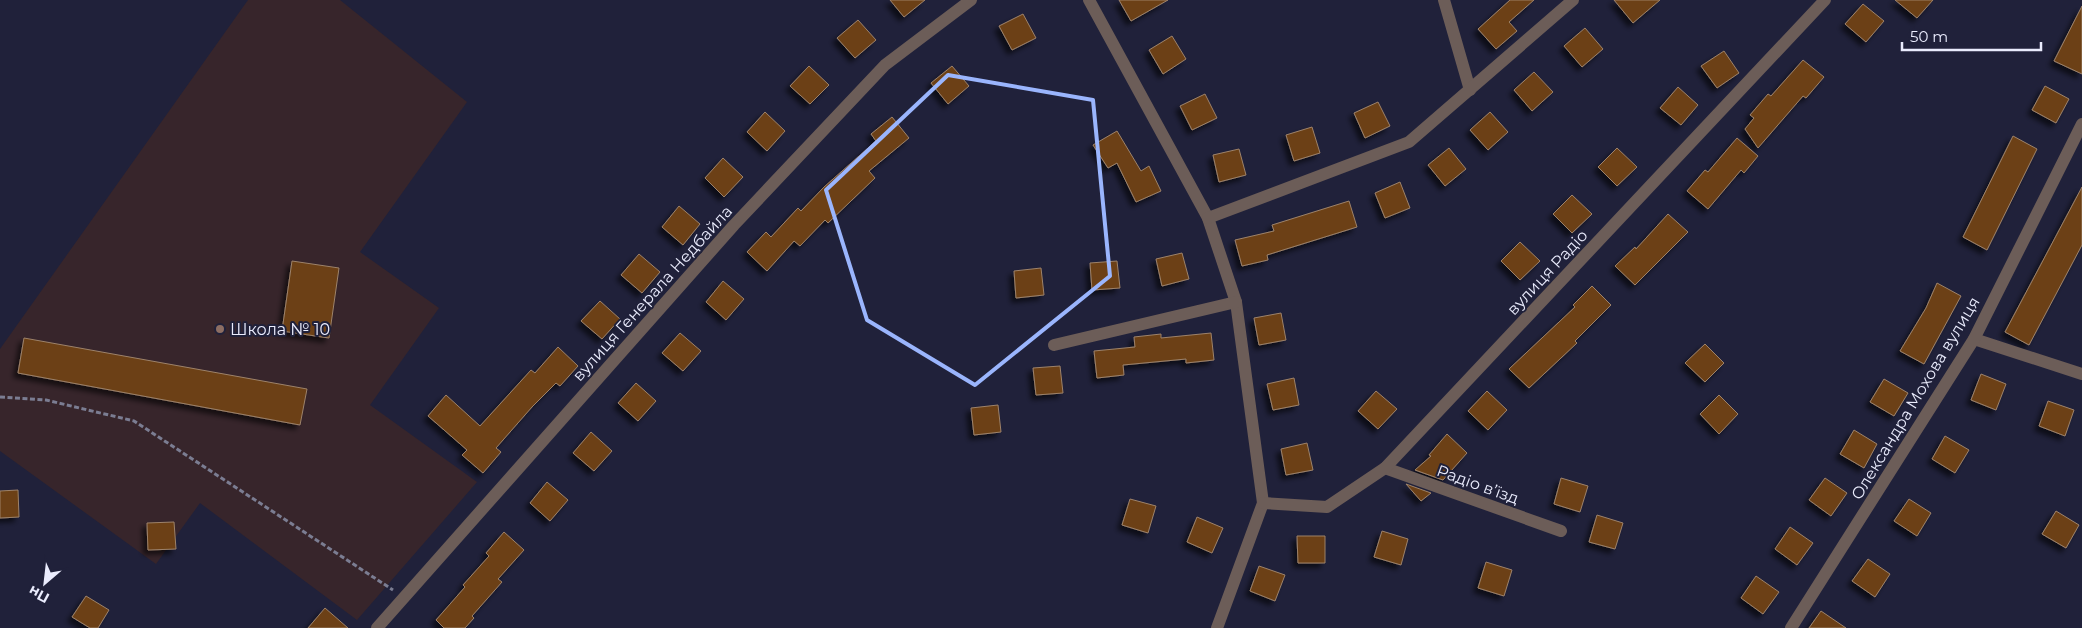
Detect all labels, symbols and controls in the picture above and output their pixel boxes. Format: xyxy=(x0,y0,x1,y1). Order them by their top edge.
scale bar xyxy=(1902,20,2041,52)
text: 50 m xyxy=(1910,27,1948,46)
street label: вулиця Генерала Недбайла xyxy=(569,202,736,385)
street label: вулиця Радіо xyxy=(1503,226,1592,319)
street label: Олександра Мохова вулиця xyxy=(1847,293,1984,503)
place label: Школа № 10 xyxy=(230,320,330,339)
marker: Школа № 10 xyxy=(214,323,226,335)
street label: Радіо в’їзд xyxy=(1434,461,1521,508)
north arrow xyxy=(20,558,70,608)
text: Пн xyxy=(25,582,52,607)

